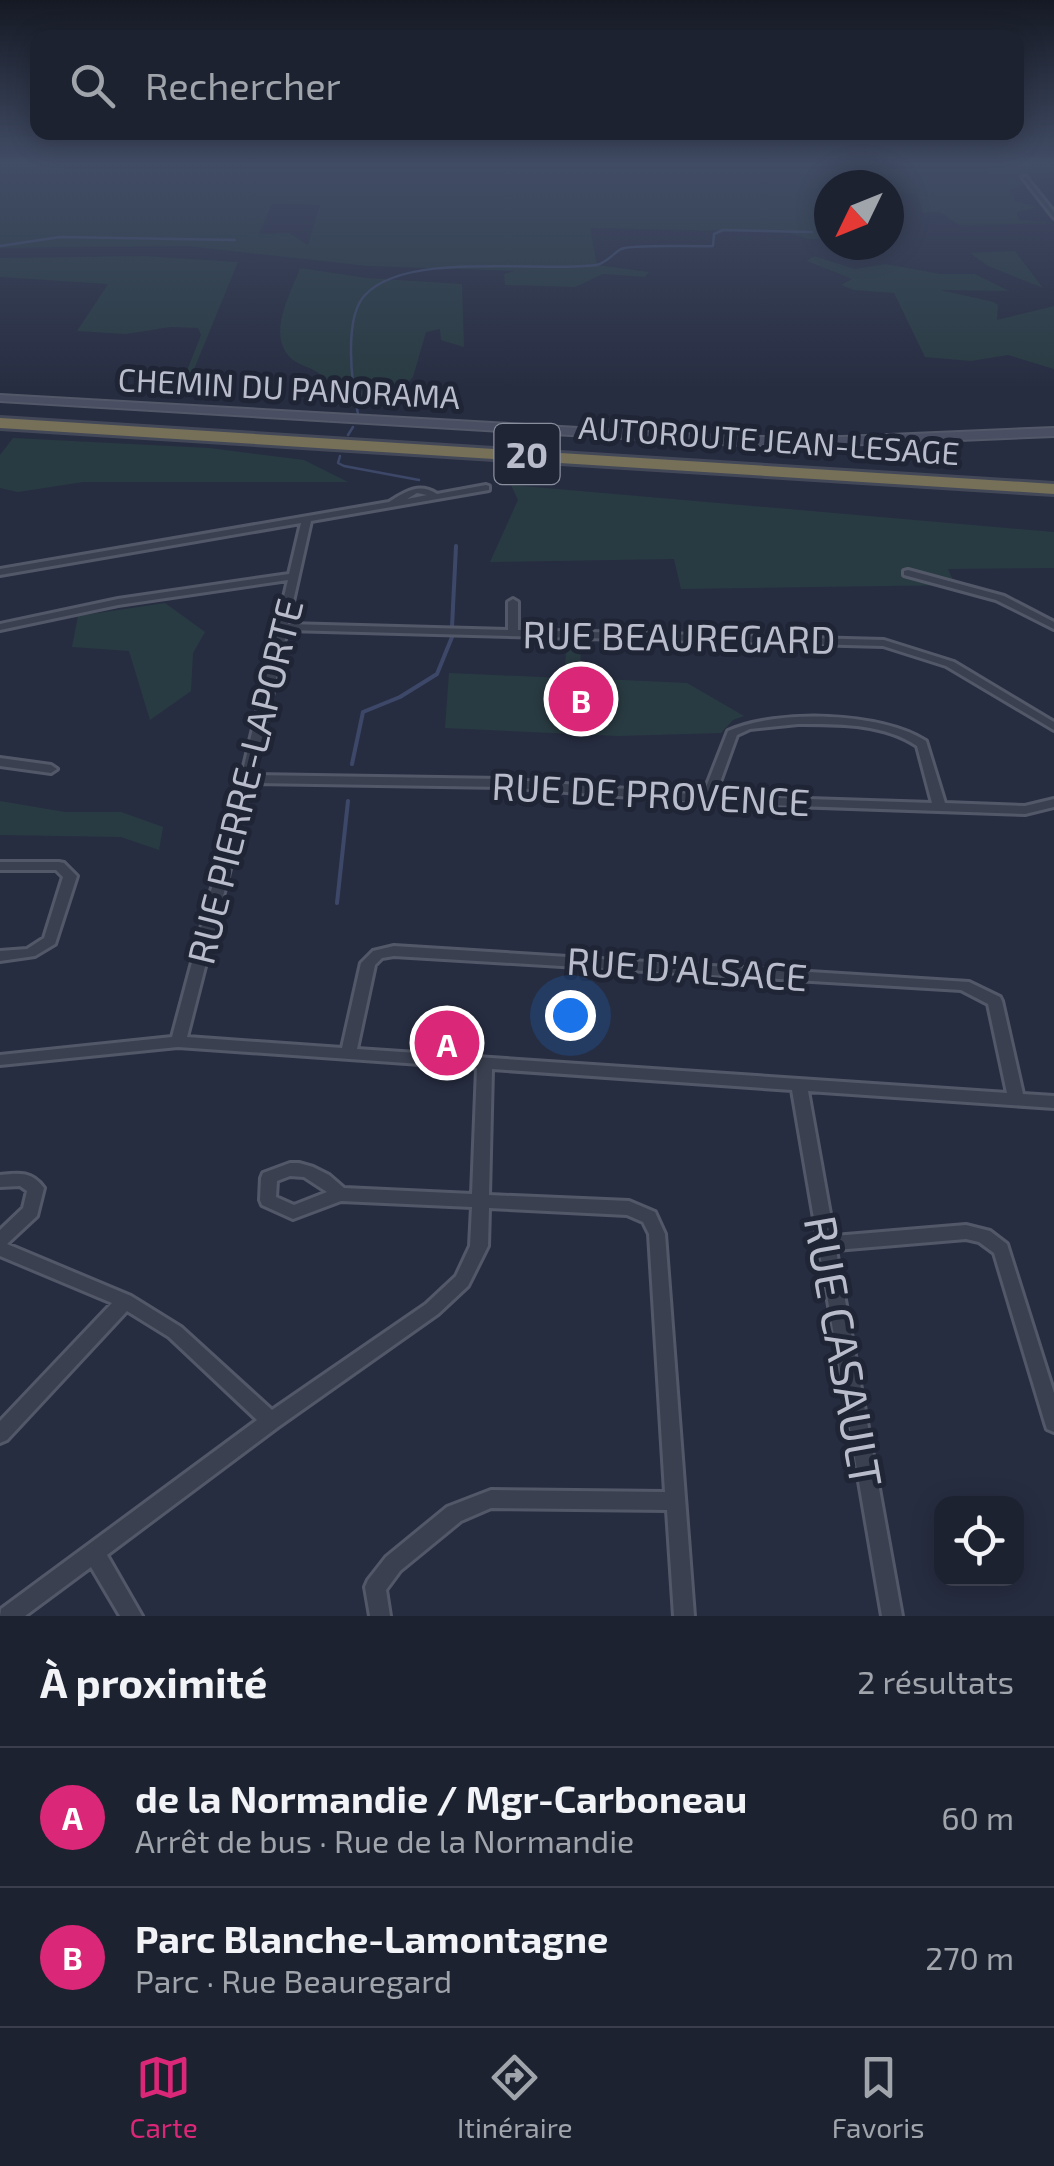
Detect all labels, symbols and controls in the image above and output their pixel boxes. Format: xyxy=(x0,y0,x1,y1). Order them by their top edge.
search box xyxy=(30,30,1024,140)
icon: search xyxy=(65,58,120,113)
text: Rechercher xyxy=(145,62,341,108)
north arrow xyxy=(814,170,904,260)
street label: CHEMIN DU PANORAMA xyxy=(117,359,461,415)
street label: AUTOROUTE JEAN-LESAGE xyxy=(577,407,961,471)
road number: 20 xyxy=(494,424,560,484)
street label: RUE PIERRE-LAPORTE xyxy=(176,594,312,968)
street label: RUE BEAUREGARD xyxy=(522,610,836,662)
pin: B xyxy=(548,662,614,736)
street label: RUE DE PROVENCE xyxy=(491,762,811,824)
street label: RUE D'ALSACE xyxy=(565,937,809,999)
your location xyxy=(545,990,596,1041)
pin: A xyxy=(414,1006,480,1080)
street label: RUE CASAULT xyxy=(795,1211,895,1491)
map controls xyxy=(934,1496,1024,1586)
button: locate xyxy=(934,1496,1024,1586)
text: À proximité xyxy=(40,1656,267,1706)
text: 2 résultats xyxy=(857,1662,1014,1700)
text: de la Normandie / Mgr-Carboneau xyxy=(135,1775,747,1821)
text: A xyxy=(62,1798,83,1836)
text: 60 m xyxy=(941,1798,1014,1836)
text: Arrêt de bus · Rue de la Normandie xyxy=(135,1821,634,1859)
text: Parc Blanche-Lamontagne xyxy=(135,1915,608,1961)
text: B xyxy=(62,1938,83,1976)
text: 270 m xyxy=(925,1938,1014,1976)
text: Parc · Rue Beauregard xyxy=(135,1961,452,1999)
tab: Carte xyxy=(130,2050,198,2144)
tab: Itinéraire xyxy=(457,2050,573,2144)
tab: Favoris xyxy=(832,2050,924,2144)

